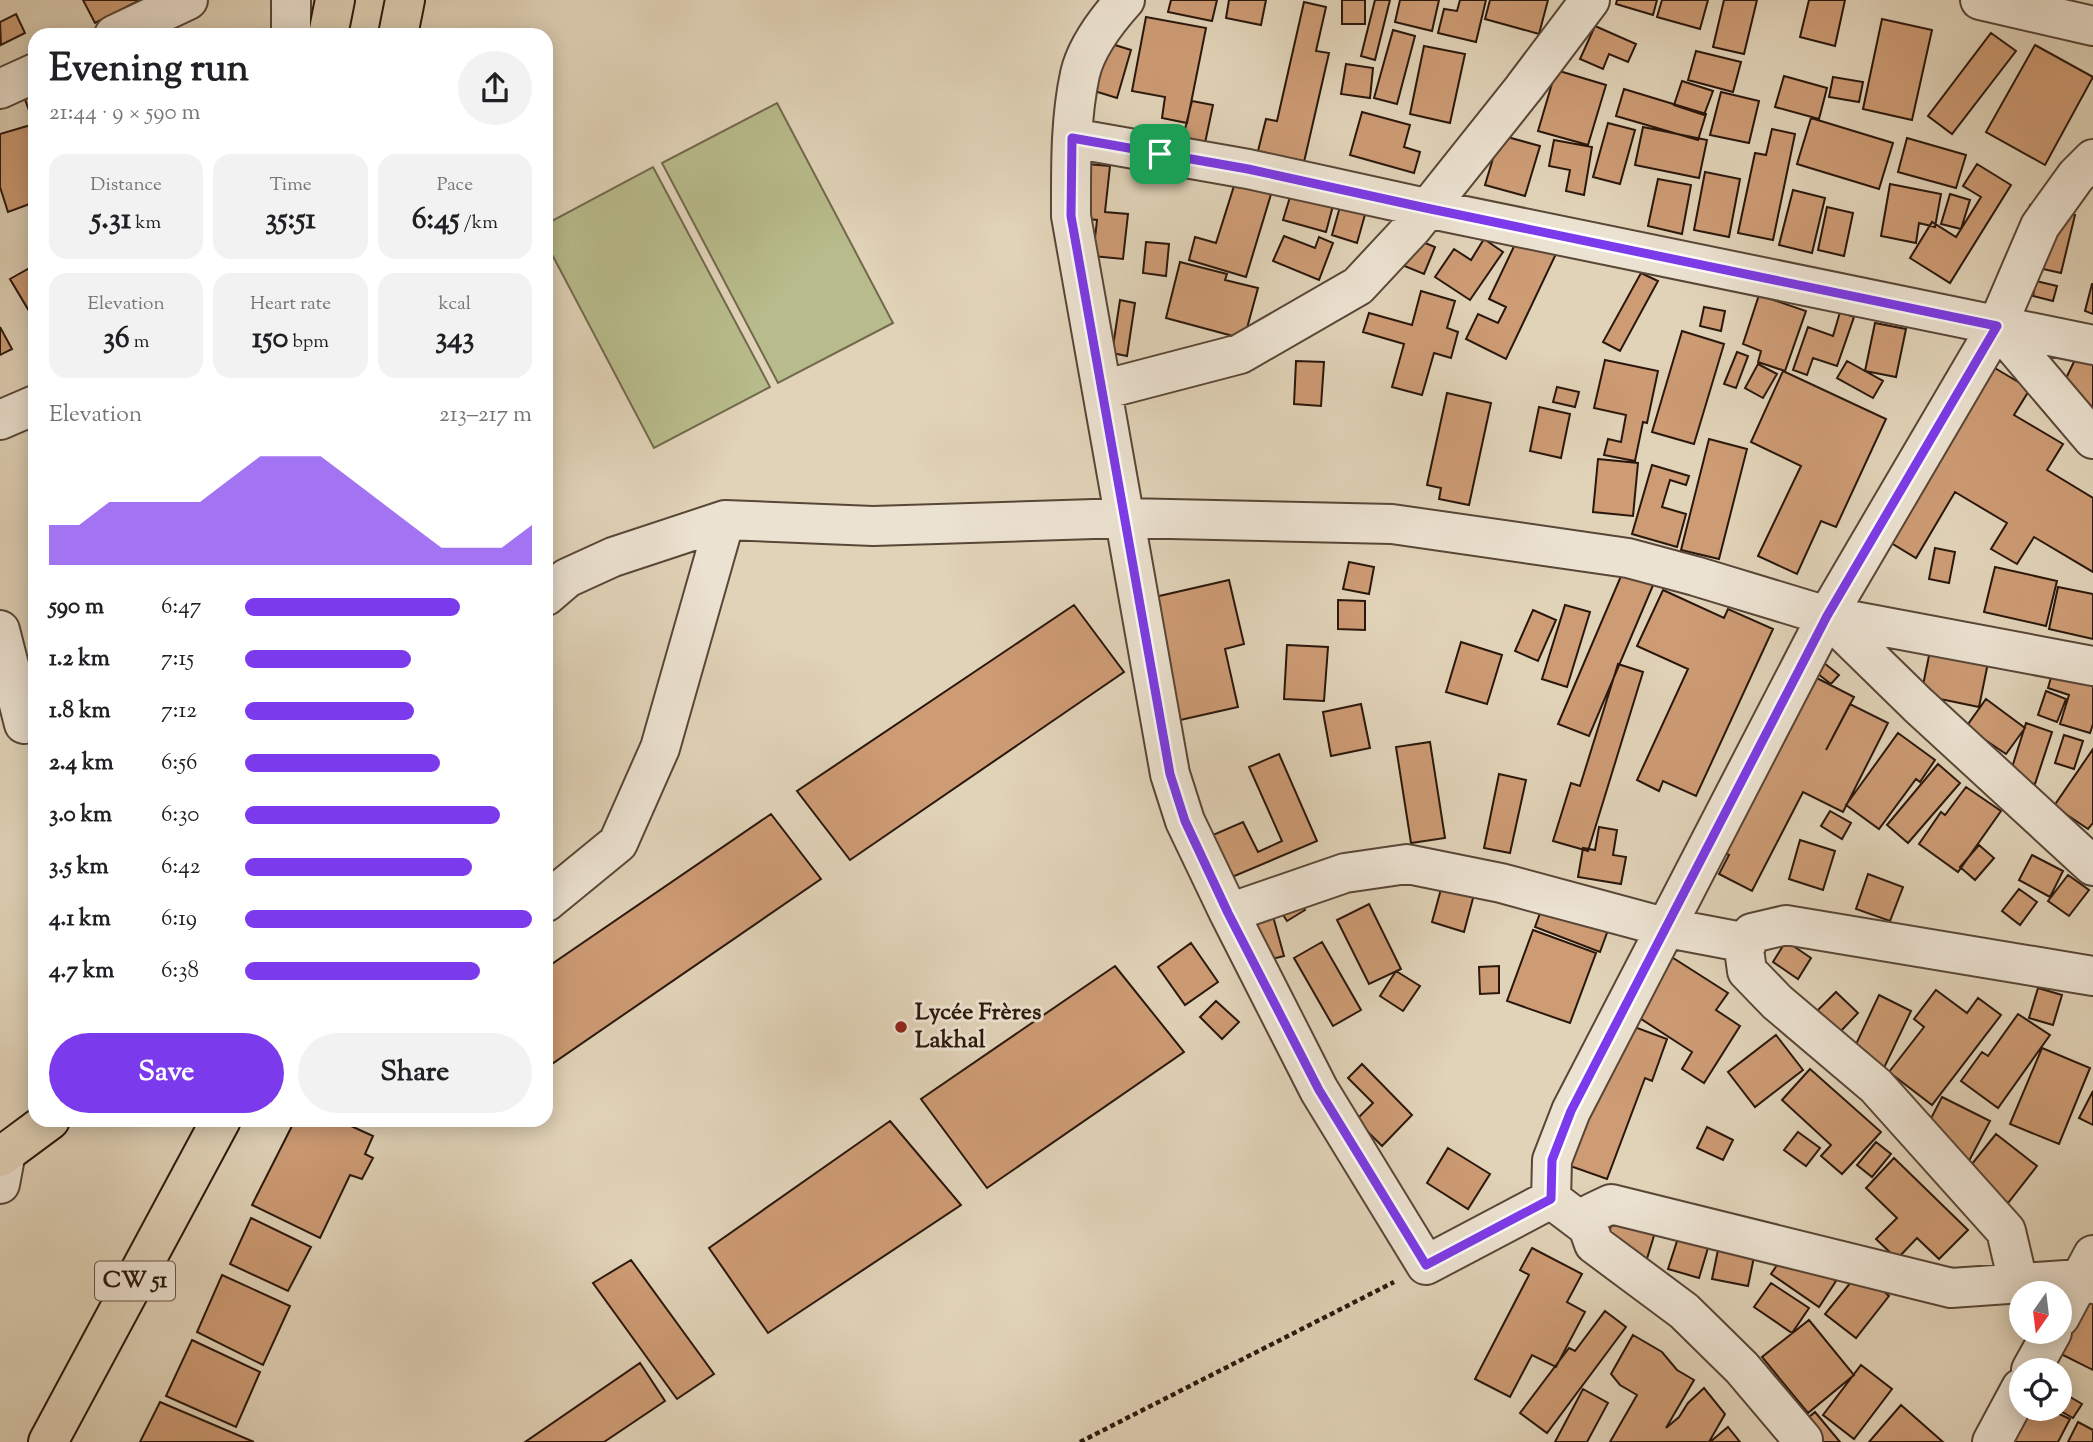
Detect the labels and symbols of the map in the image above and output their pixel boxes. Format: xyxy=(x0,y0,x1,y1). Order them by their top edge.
pin xyxy=(1130,124,1190,184)
place label: Lycée Frères Lakhal xyxy=(915,996,1041,1058)
marker: Lycée Frères Lakhal xyxy=(893,1019,909,1035)
road number: CW 51 xyxy=(95,1262,175,1300)
north arrow xyxy=(2009,1281,2072,1344)

